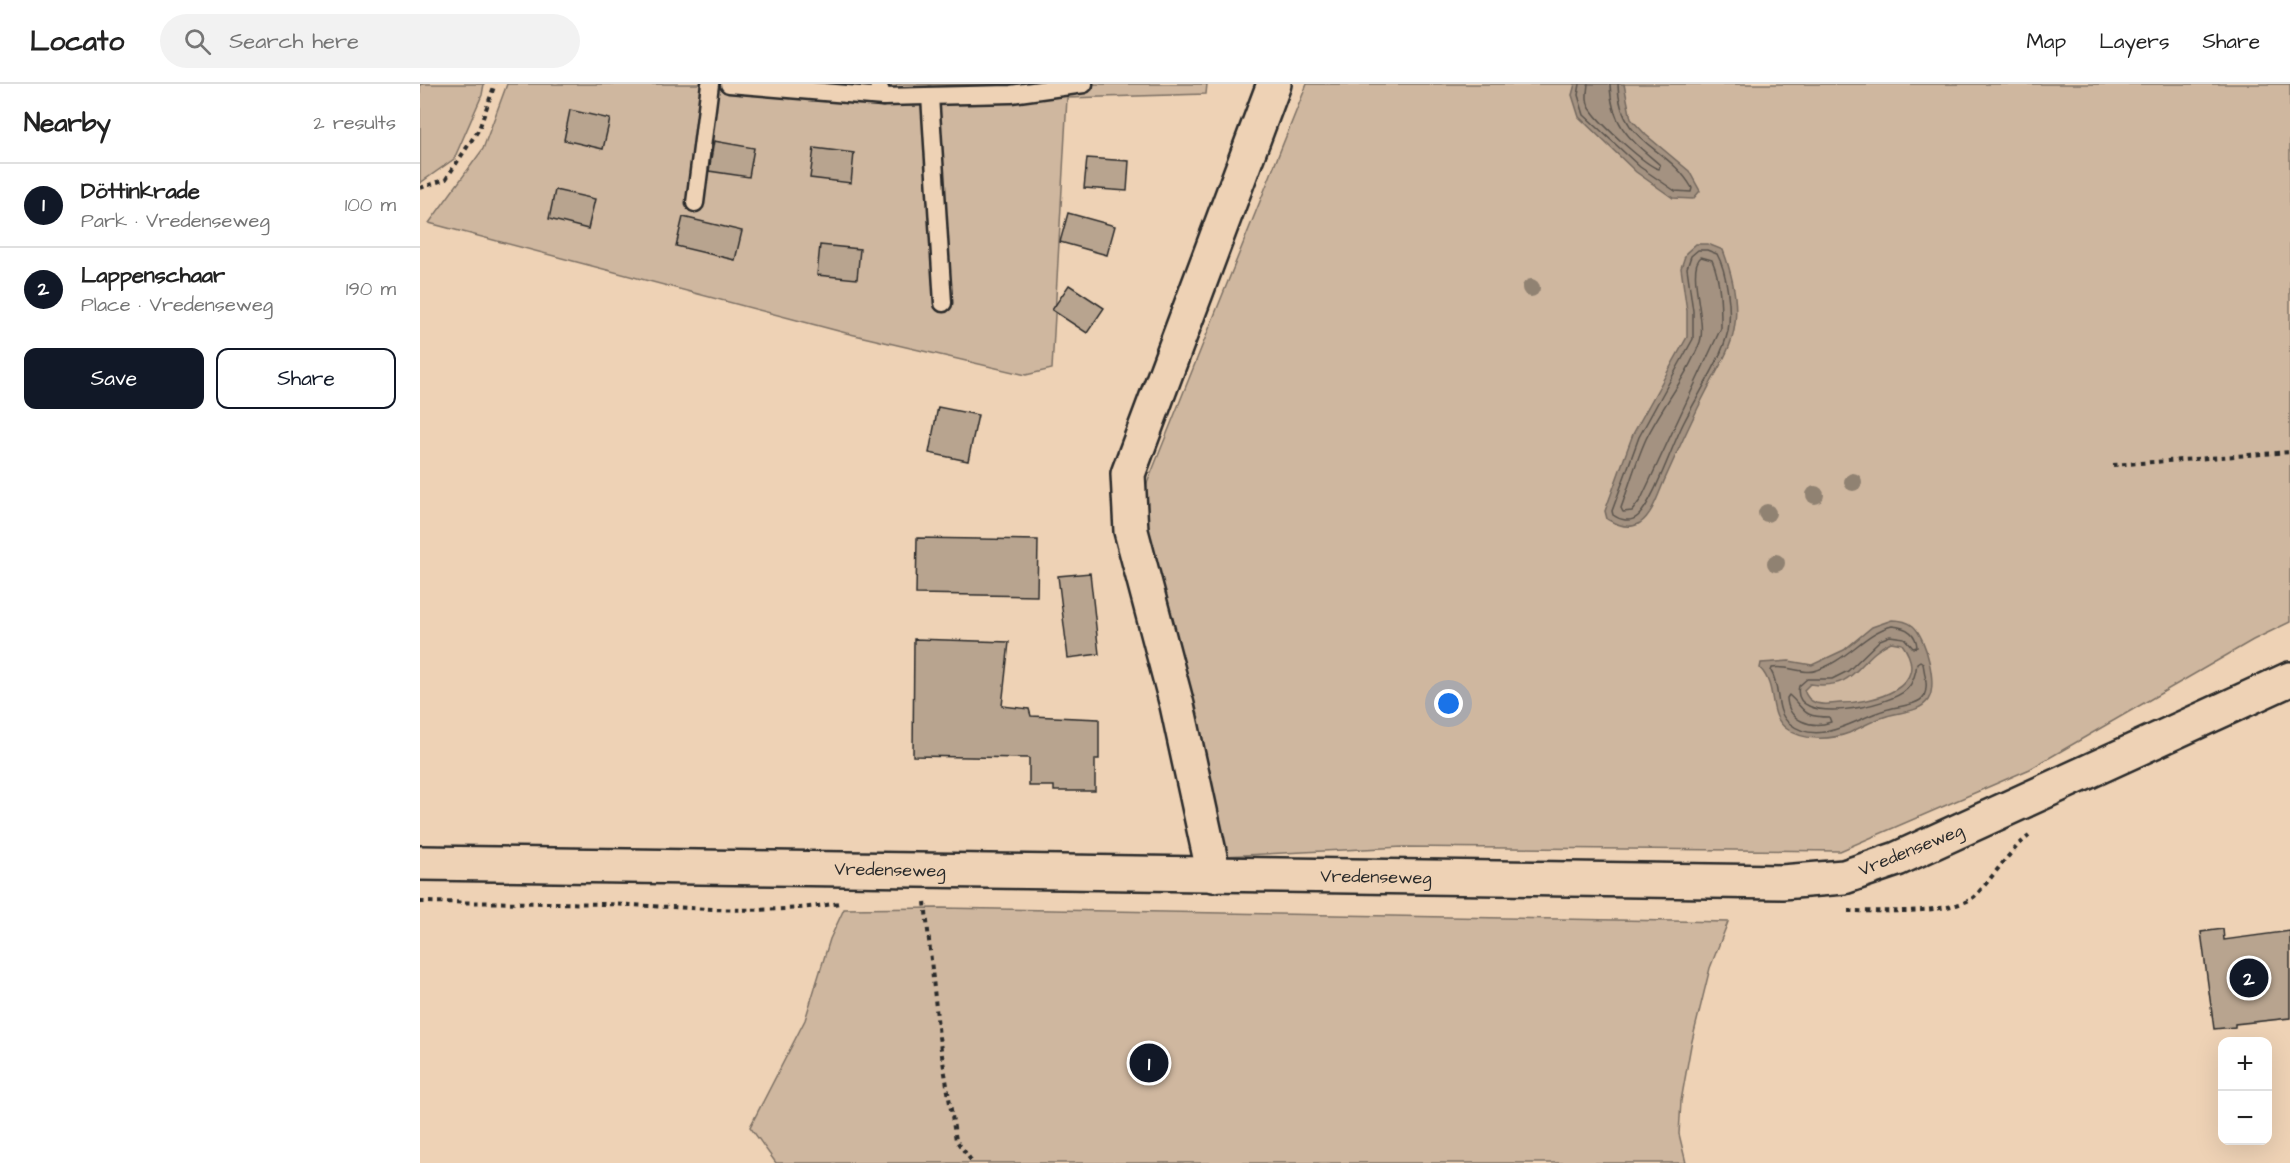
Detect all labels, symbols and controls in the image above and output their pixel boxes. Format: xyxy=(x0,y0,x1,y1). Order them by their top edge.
search box xyxy=(160,14,580,68)
text: Locato xyxy=(30,22,124,61)
icon: search xyxy=(181,25,214,58)
text: Search here xyxy=(229,26,359,57)
text: Map xyxy=(2026,27,2066,56)
text: Layers xyxy=(2099,27,2169,56)
text: Share xyxy=(2202,27,2260,56)
text: Nearby xyxy=(24,105,111,141)
text: 2 results xyxy=(313,109,396,137)
text: Döttinkrade xyxy=(81,176,200,207)
text: 1 xyxy=(42,191,45,219)
text: 100 m xyxy=(345,191,396,219)
text: Park · Vredenseweg xyxy=(81,207,270,235)
text: Lappenschaar xyxy=(81,260,225,291)
text: 2 xyxy=(38,275,49,303)
text: 190 m xyxy=(346,275,396,303)
text: Place · Vredenseweg xyxy=(81,291,273,319)
button: Save xyxy=(24,348,204,409)
button: Share xyxy=(216,348,396,409)
your location xyxy=(1434,689,1463,718)
street label: Vredenseweg xyxy=(1855,818,1968,883)
street label: Vredenseweg xyxy=(834,857,946,884)
street label: Vredenseweg xyxy=(1320,864,1432,891)
pin: 2 xyxy=(2230,956,2268,1000)
map controls xyxy=(2218,1037,2272,1145)
button: + xyxy=(2218,1037,2272,1091)
pin: 1 xyxy=(1130,1040,1168,1086)
button: − xyxy=(2218,1091,2272,1145)

